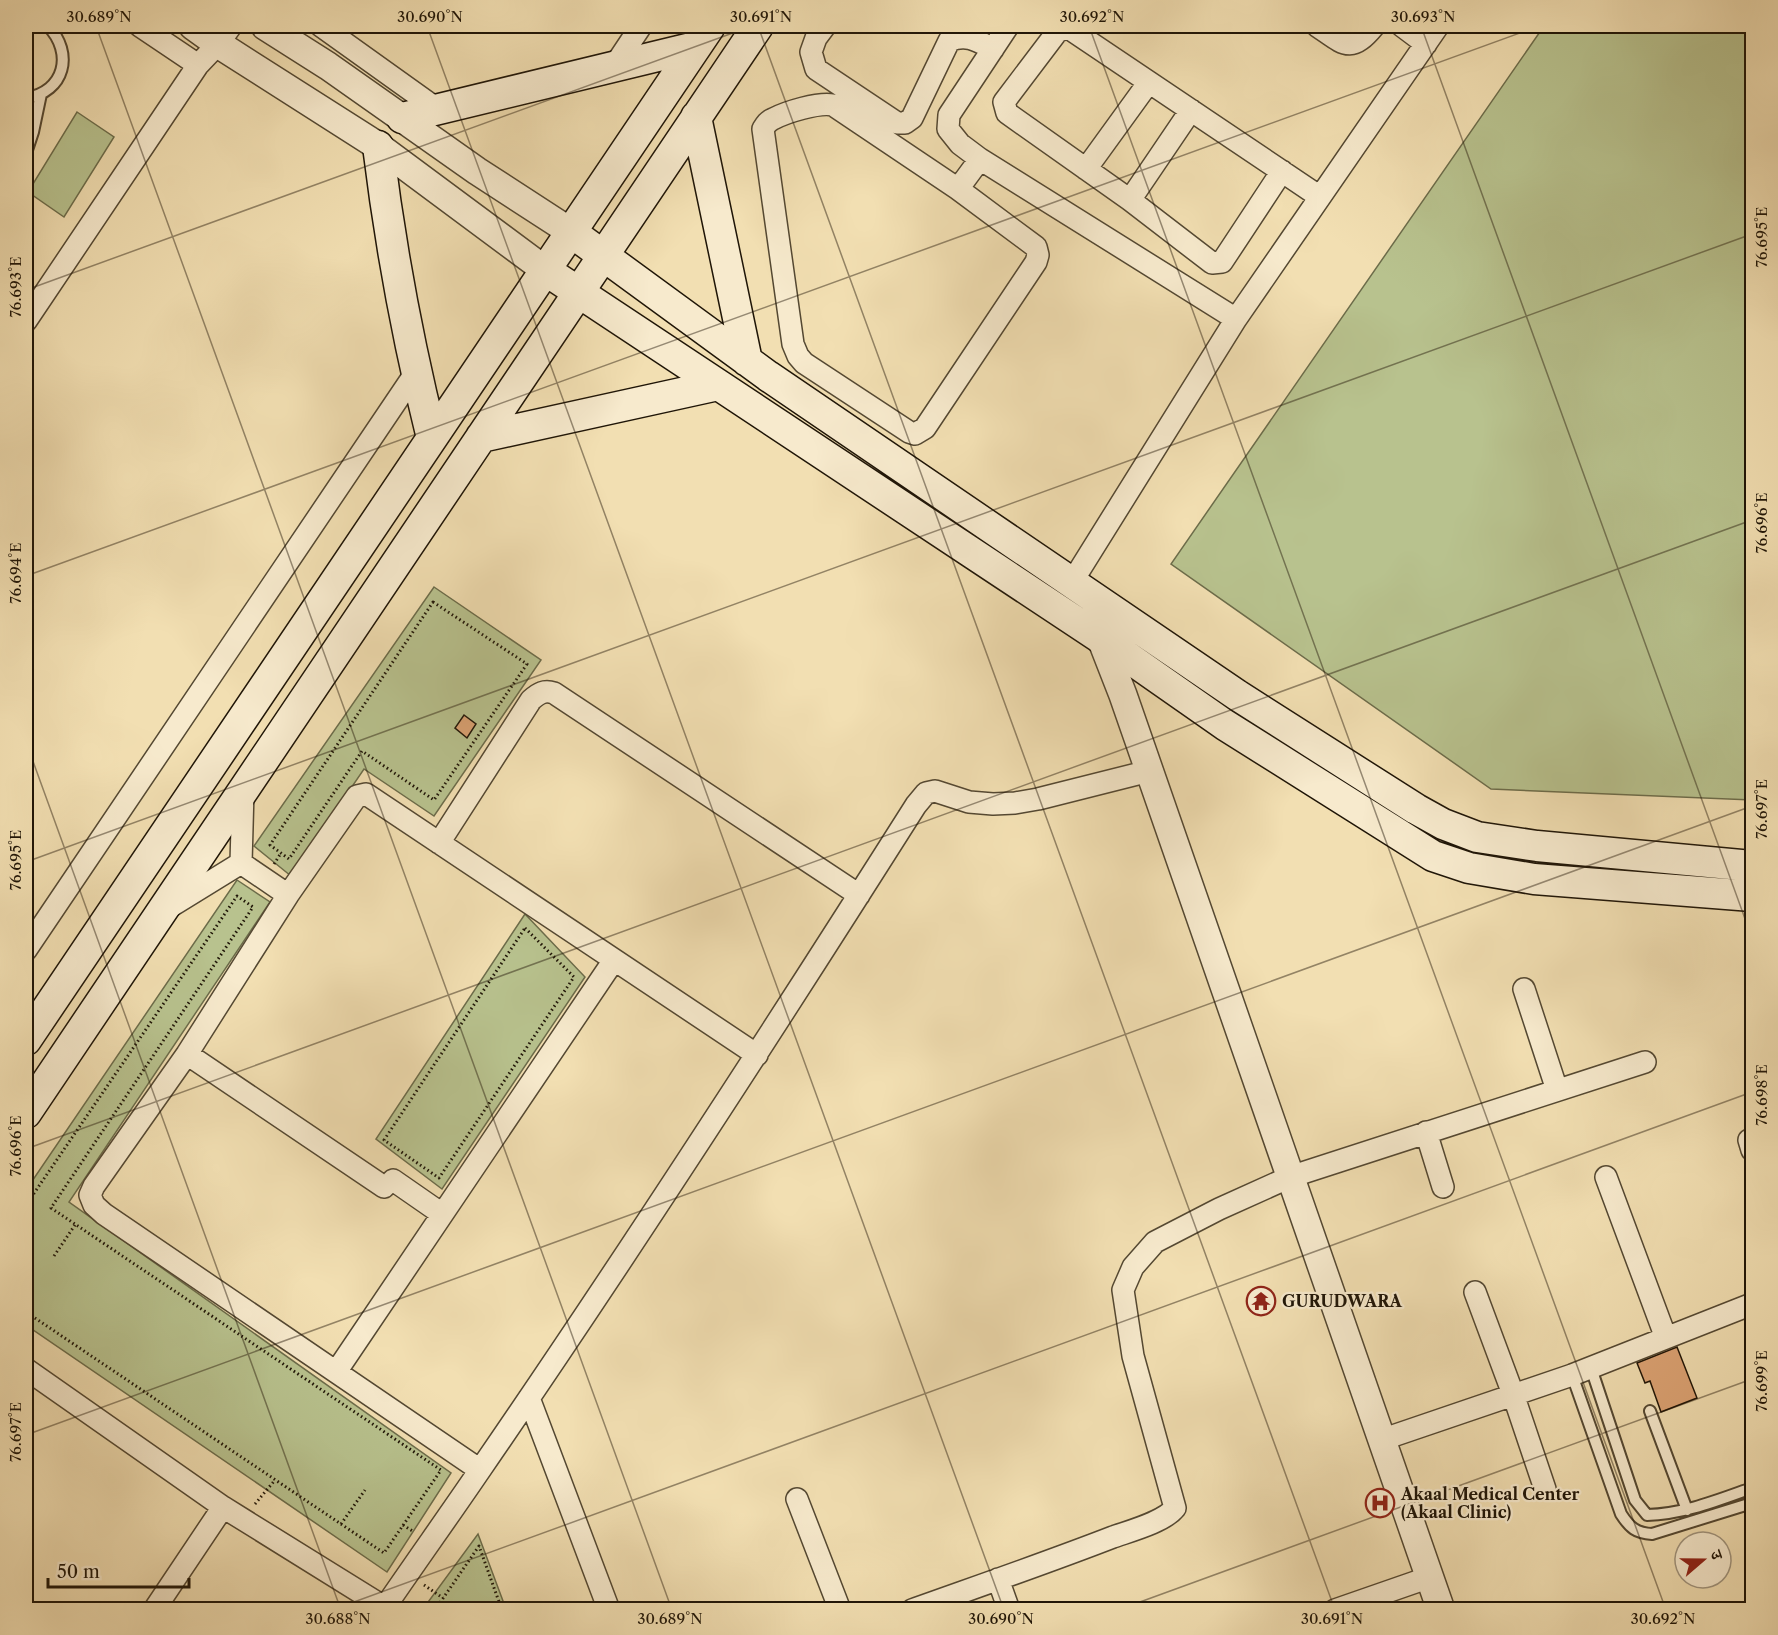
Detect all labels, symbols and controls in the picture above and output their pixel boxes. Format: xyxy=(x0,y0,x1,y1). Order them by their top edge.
text: 30.689°N xyxy=(66,7,132,26)
text: 30.690°N xyxy=(397,7,463,26)
text: 30.691°N xyxy=(730,7,792,26)
text: 30.692°N xyxy=(1059,7,1125,26)
text: 30.693°N xyxy=(1391,7,1455,26)
text: 76.695°E xyxy=(1752,207,1771,267)
text: 76.693°E xyxy=(6,257,25,317)
text: 76.696°E xyxy=(1752,492,1771,554)
text: 76.694°E xyxy=(6,542,25,604)
text: 76.697°E xyxy=(1752,779,1771,839)
text: 76.695°E xyxy=(6,830,25,890)
text: 76.698°E xyxy=(1752,1064,1771,1126)
text: 76.696°E xyxy=(6,1115,25,1177)
temple icon: GURUDWARA xyxy=(1245,1285,1277,1317)
place label: GURUDWARA xyxy=(1282,1291,1402,1311)
text: 76.699°E xyxy=(1752,1350,1771,1412)
text: 76.697°E xyxy=(6,1402,25,1462)
place label: Akaal Medical Center (Akaal Clinic) xyxy=(1400,1484,1580,1522)
hospital icon: Akaal Medical Center (Akaal Clinic) xyxy=(1364,1487,1396,1519)
north arrow xyxy=(1673,1530,1733,1590)
text: उ xyxy=(1706,1547,1729,1564)
scale bar xyxy=(48,1551,189,1589)
text: 50 m xyxy=(57,1561,100,1583)
text: 30.688°N xyxy=(305,1609,371,1628)
text: 30.689°N xyxy=(637,1609,703,1628)
text: 30.690°N xyxy=(968,1609,1034,1628)
text: 30.691°N xyxy=(1301,1609,1363,1628)
text: 30.692°N xyxy=(1630,1609,1696,1628)

